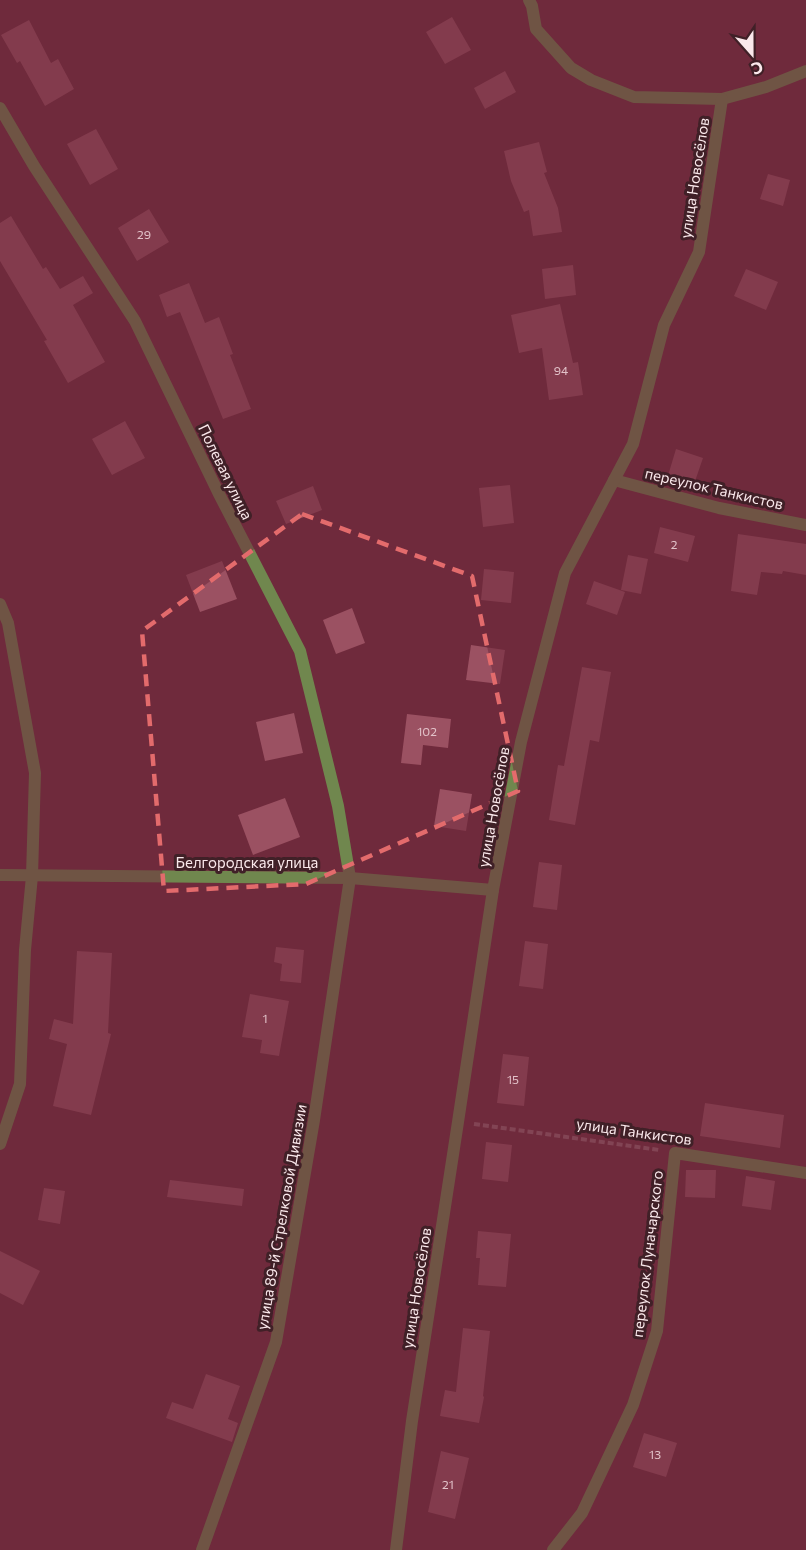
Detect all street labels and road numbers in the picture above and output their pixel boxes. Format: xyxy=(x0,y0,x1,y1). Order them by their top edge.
street label: улица Новосёлов xyxy=(676,116,712,239)
street label: Полевая улица xyxy=(195,421,257,522)
street label: переулок Танкистов xyxy=(643,463,785,513)
street label: улица Новосёлов xyxy=(474,745,512,868)
street label: Белгородская улица xyxy=(176,853,318,871)
street label: улица 89-й Стрелковой Дивизии xyxy=(252,1103,310,1331)
street label: улица Танкистов xyxy=(575,1114,693,1148)
street label: переулок Луначарского xyxy=(628,1169,666,1338)
street label: улица Новосёлов xyxy=(398,1226,434,1349)

